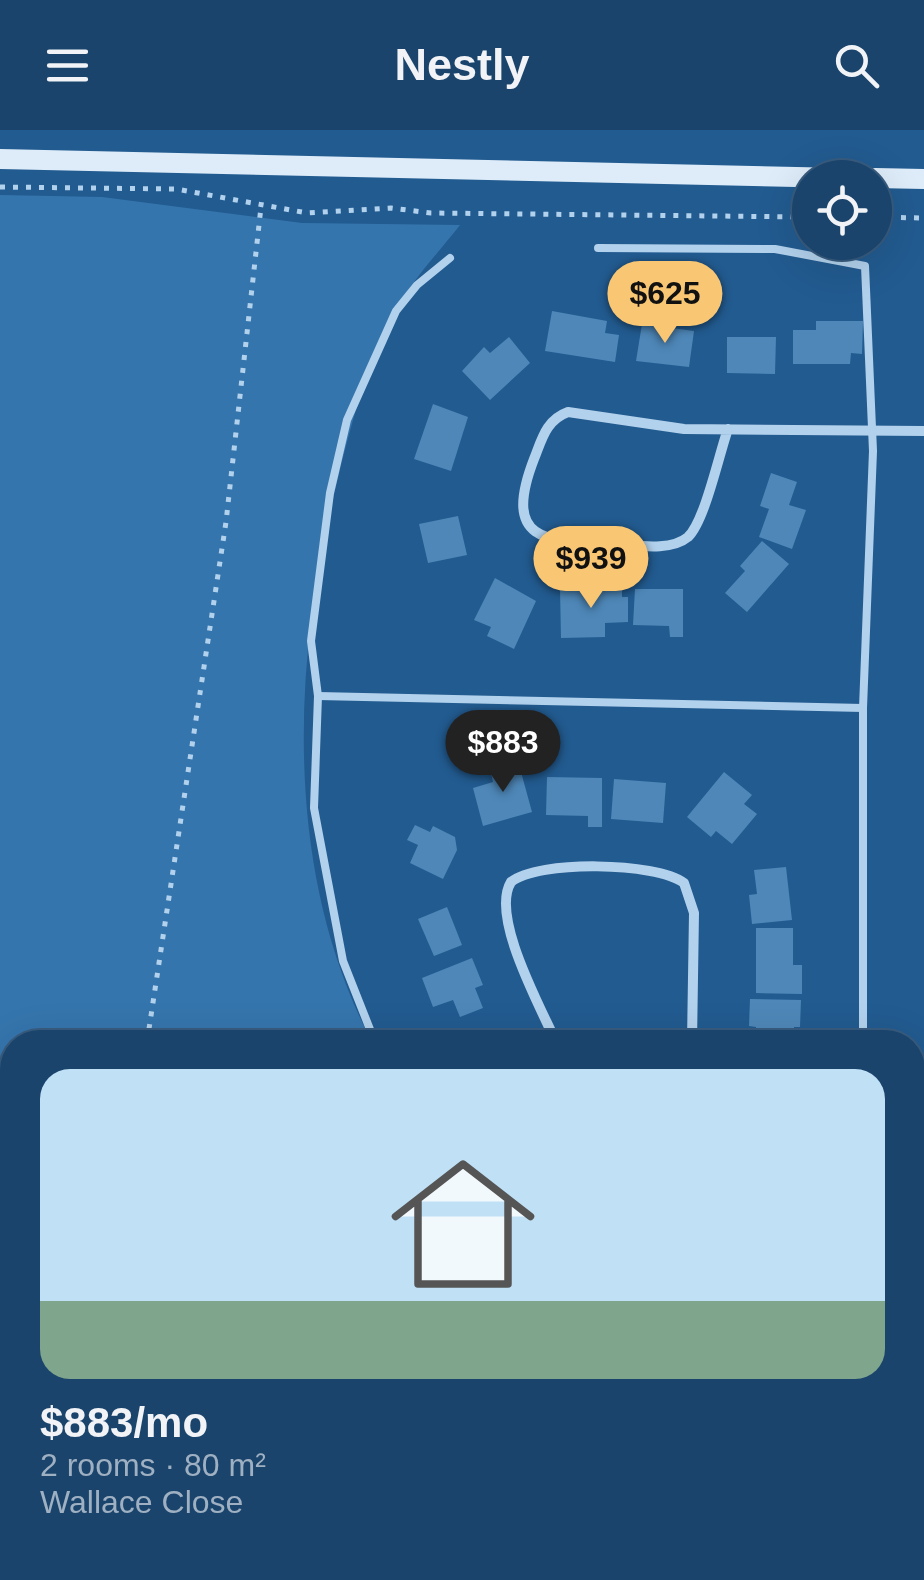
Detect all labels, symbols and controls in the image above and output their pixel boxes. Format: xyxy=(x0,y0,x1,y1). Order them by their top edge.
icon: menu xyxy=(40,38,95,93)
icon: search xyxy=(829,38,884,93)
text: Nestly xyxy=(394,39,530,90)
map controls xyxy=(792,160,892,260)
button: locate xyxy=(792,160,892,260)
pin: $625 xyxy=(606,261,724,346)
text: $625 xyxy=(629,275,701,311)
pin: $939 xyxy=(532,526,650,611)
text: $939 xyxy=(555,540,627,576)
pin: $883 xyxy=(444,710,562,795)
text: $883 xyxy=(467,724,539,760)
icon: home xyxy=(373,1134,553,1314)
text: $883/mo xyxy=(40,1399,208,1446)
text: 2 rooms · 80 m² xyxy=(40,1447,266,1483)
text: Wallace Close xyxy=(40,1484,243,1520)

